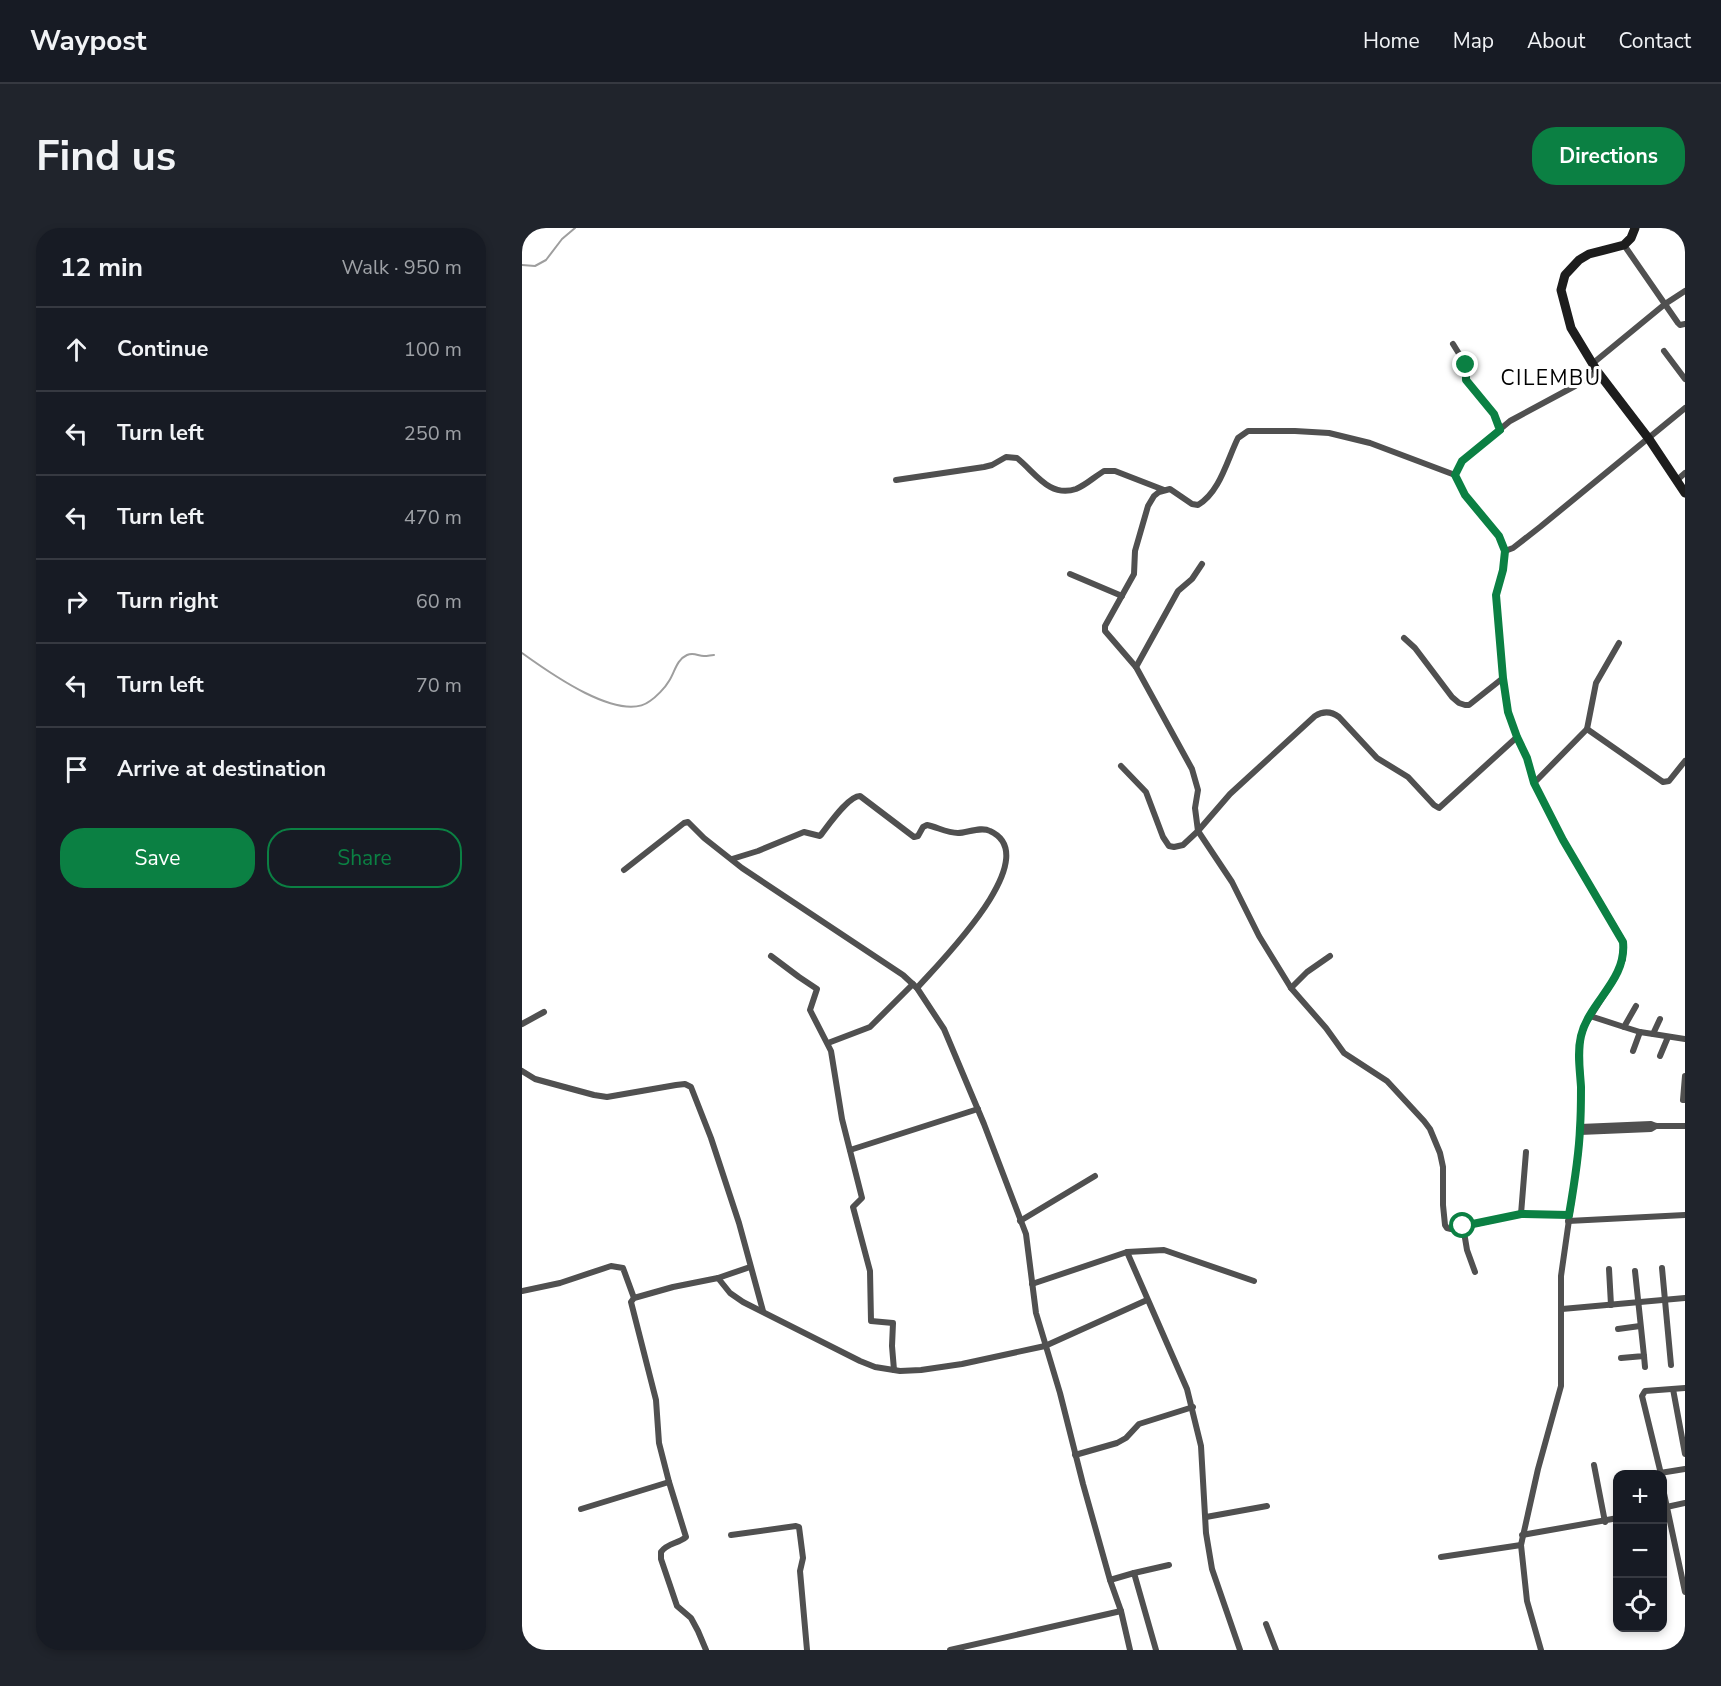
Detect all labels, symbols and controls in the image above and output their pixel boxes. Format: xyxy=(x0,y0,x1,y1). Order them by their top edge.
text: Waypost xyxy=(30,22,147,60)
text: Home xyxy=(1363,27,1420,55)
text: Map xyxy=(1453,27,1494,55)
text: About xyxy=(1527,27,1585,55)
text: Contact xyxy=(1618,27,1691,55)
button: Directions xyxy=(1532,127,1685,185)
text: Find us xyxy=(36,128,176,185)
text: 12 min xyxy=(60,250,143,285)
text: Walk · 950 m xyxy=(342,254,462,281)
icon: ahead xyxy=(60,333,93,366)
text: Continue xyxy=(117,334,208,364)
text: 100 m xyxy=(404,336,462,363)
route end xyxy=(1452,351,1478,377)
district label: CILEMBU xyxy=(1500,364,1602,392)
icon: left xyxy=(60,417,93,450)
text: Turn left xyxy=(117,418,204,448)
text: 250 m xyxy=(404,420,462,447)
icon: left xyxy=(60,501,93,534)
text: Turn left xyxy=(117,502,204,532)
text: 470 m xyxy=(404,504,462,531)
icon: right xyxy=(60,585,93,618)
text: Turn right xyxy=(117,586,218,616)
text: 60 m xyxy=(416,588,462,615)
icon: left xyxy=(60,669,93,702)
text: Turn left xyxy=(117,670,204,700)
text: 70 m xyxy=(416,672,462,699)
icon: arrive xyxy=(60,753,93,786)
text: Arrive at destination xyxy=(117,754,326,784)
button: Save xyxy=(60,828,255,888)
button: Share xyxy=(267,828,462,888)
route start xyxy=(1449,1212,1475,1238)
map controls xyxy=(1613,1470,1667,1632)
button: + xyxy=(1613,1470,1667,1524)
button: − xyxy=(1613,1524,1667,1578)
button: locate xyxy=(1613,1578,1667,1632)

